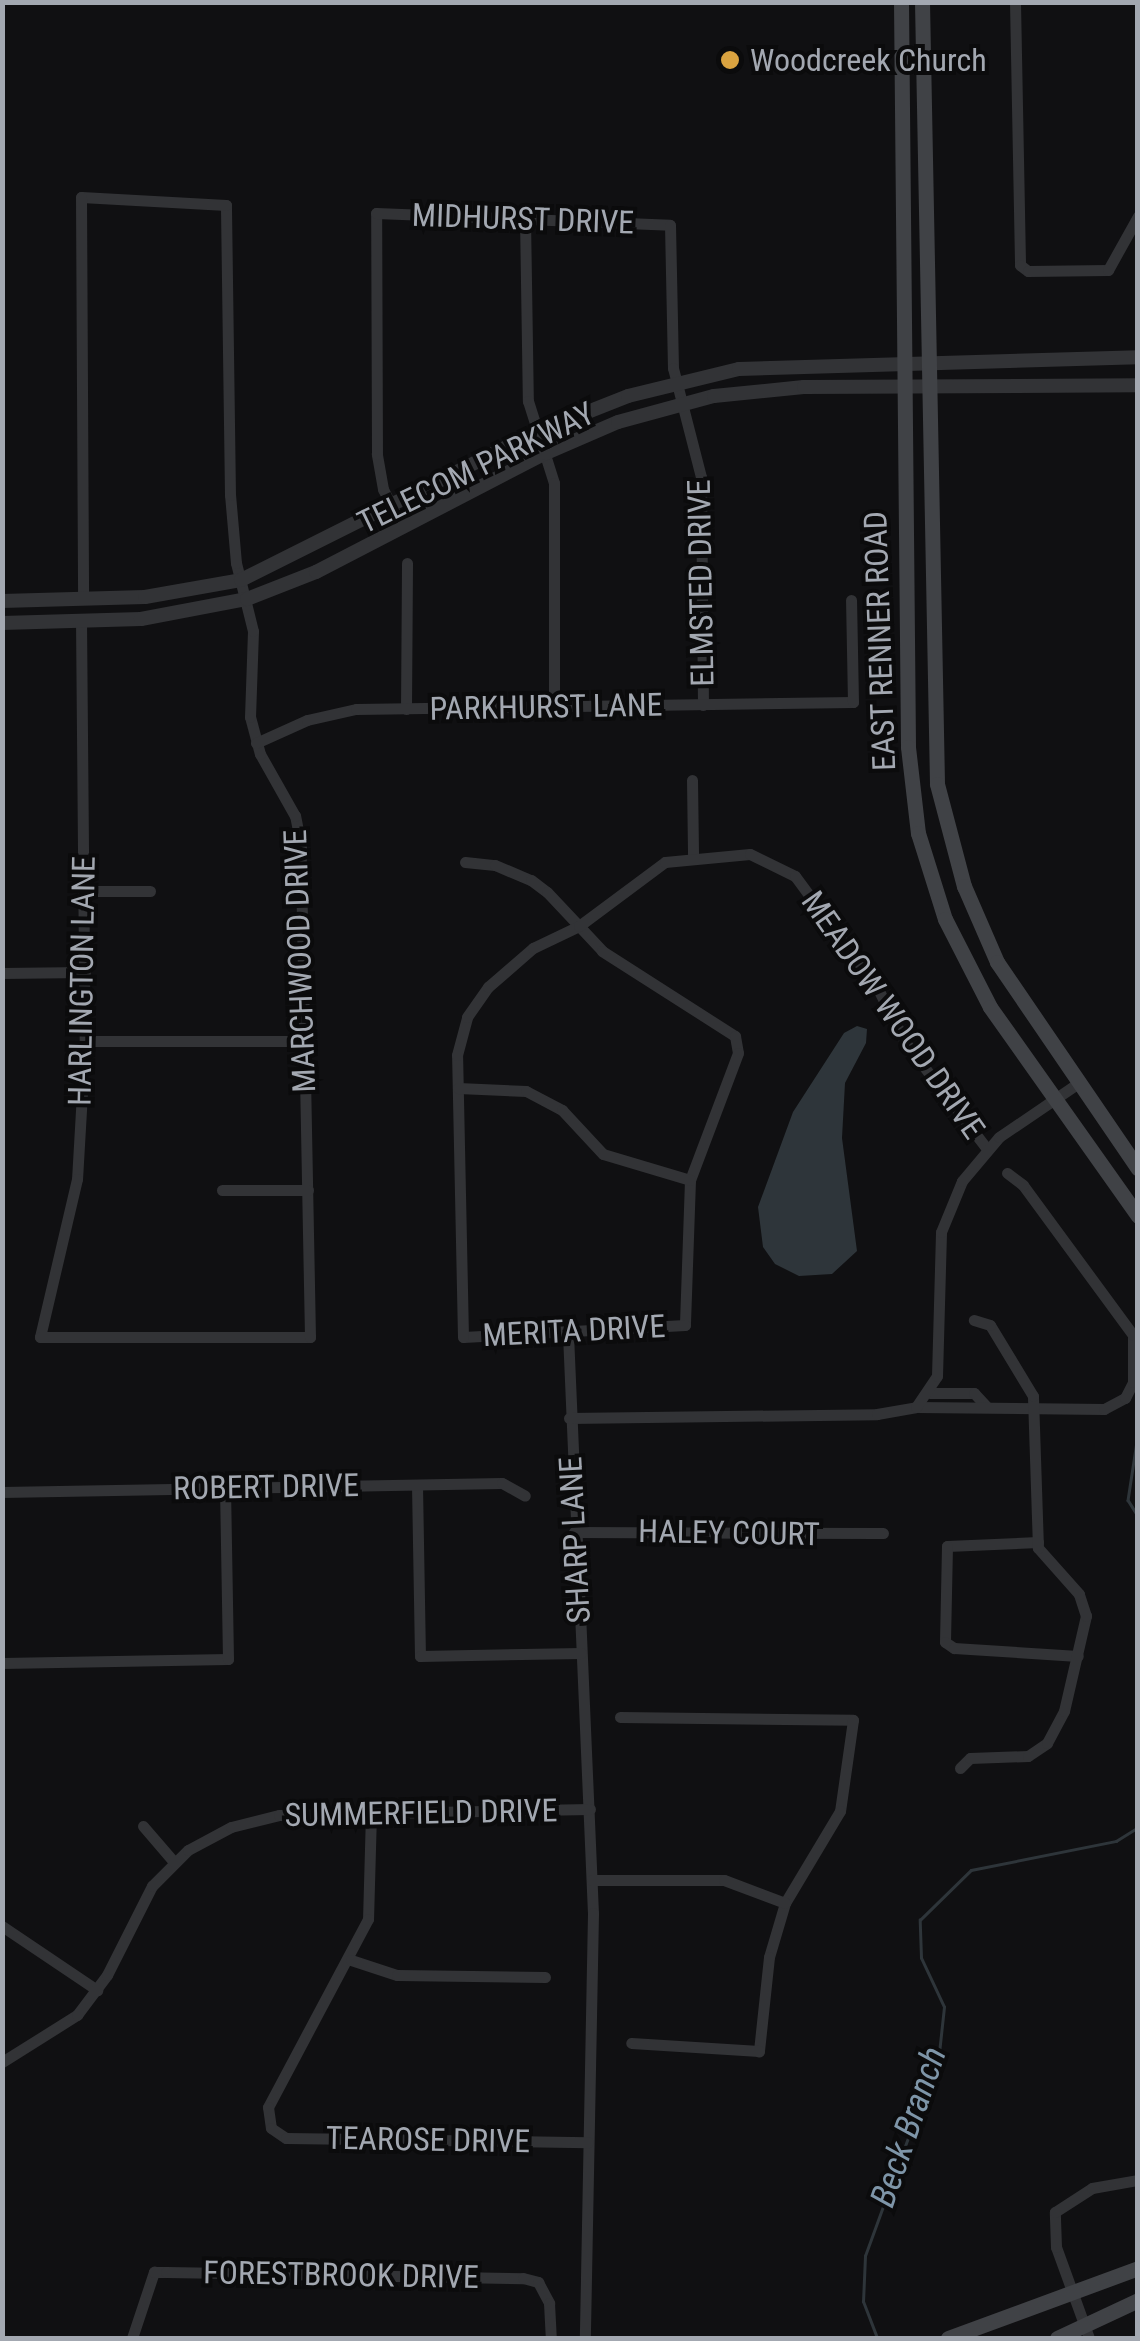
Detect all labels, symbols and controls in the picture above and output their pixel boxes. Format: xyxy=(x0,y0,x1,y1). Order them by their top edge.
place label: Woodcreek Church xyxy=(750,41,987,79)
marker: Woodcreek Church xyxy=(719,49,741,71)
street label: MIDHURST DRIVE xyxy=(411,196,635,242)
street label: TELECOM PARKWAY xyxy=(351,394,601,542)
street label: ELMSTED DRIVE xyxy=(680,479,722,687)
street label: EAST RENNER ROAD xyxy=(856,510,904,772)
street label: PARKHURST LANE xyxy=(429,686,663,728)
street label: MARCHWOOD DRIVE xyxy=(276,829,324,1093)
street label: HARLINGTON LANE xyxy=(61,856,103,1106)
street label: MEADOW WOOD DRIVE xyxy=(793,884,993,1146)
street label: MERITA DRIVE xyxy=(482,1307,666,1355)
street label: SHARP LANE xyxy=(551,1456,599,1624)
street label: ROBERT DRIVE xyxy=(172,1466,360,1508)
street label: HALEY COURT xyxy=(638,1512,820,1554)
street label: SUMMERFIELD DRIVE xyxy=(284,1791,558,1835)
water label: Beck Branch xyxy=(862,2042,956,2212)
street label: TEAROSE DRIVE xyxy=(326,2119,530,2161)
street label: FORESTBROOK DRIVE xyxy=(203,2253,479,2297)

